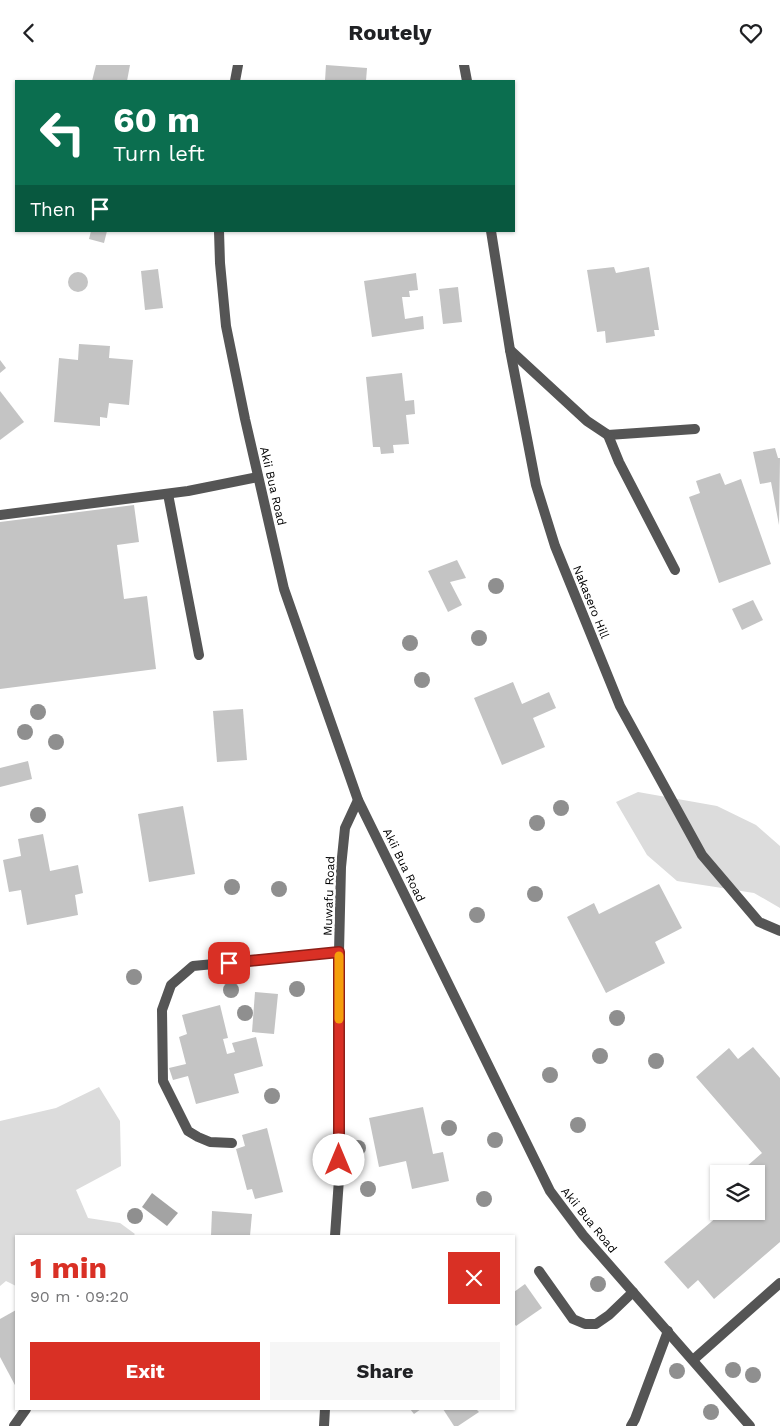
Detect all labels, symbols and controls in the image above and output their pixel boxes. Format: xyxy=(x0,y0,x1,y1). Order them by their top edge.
icon: back xyxy=(15,19,43,47)
icon: heart xyxy=(737,19,765,47)
text: Routely xyxy=(348,20,432,45)
text: 60 m xyxy=(113,99,200,141)
icon: left xyxy=(30,100,95,165)
text: Turn left xyxy=(113,141,205,166)
icon: arrive xyxy=(86,195,114,223)
text: Then xyxy=(30,198,76,221)
street label: Akii Bua Road xyxy=(257,445,289,527)
street label: Nakasero Hill xyxy=(570,563,612,641)
street label: Akii Bua Road xyxy=(380,826,428,904)
street label: Muwafu Road xyxy=(321,856,337,936)
pin xyxy=(208,942,250,984)
icon: arrive xyxy=(215,949,243,977)
position arrow xyxy=(312,1133,364,1185)
map controls xyxy=(710,1165,765,1220)
button: layers xyxy=(710,1165,765,1220)
street label: Akii Bua Road xyxy=(558,1184,620,1256)
text: 1 min xyxy=(30,1250,107,1285)
button: close xyxy=(448,1252,500,1304)
text: 90 m · 09:20 xyxy=(30,1287,129,1306)
button: Exit xyxy=(30,1342,260,1400)
button: Share xyxy=(270,1342,500,1400)

